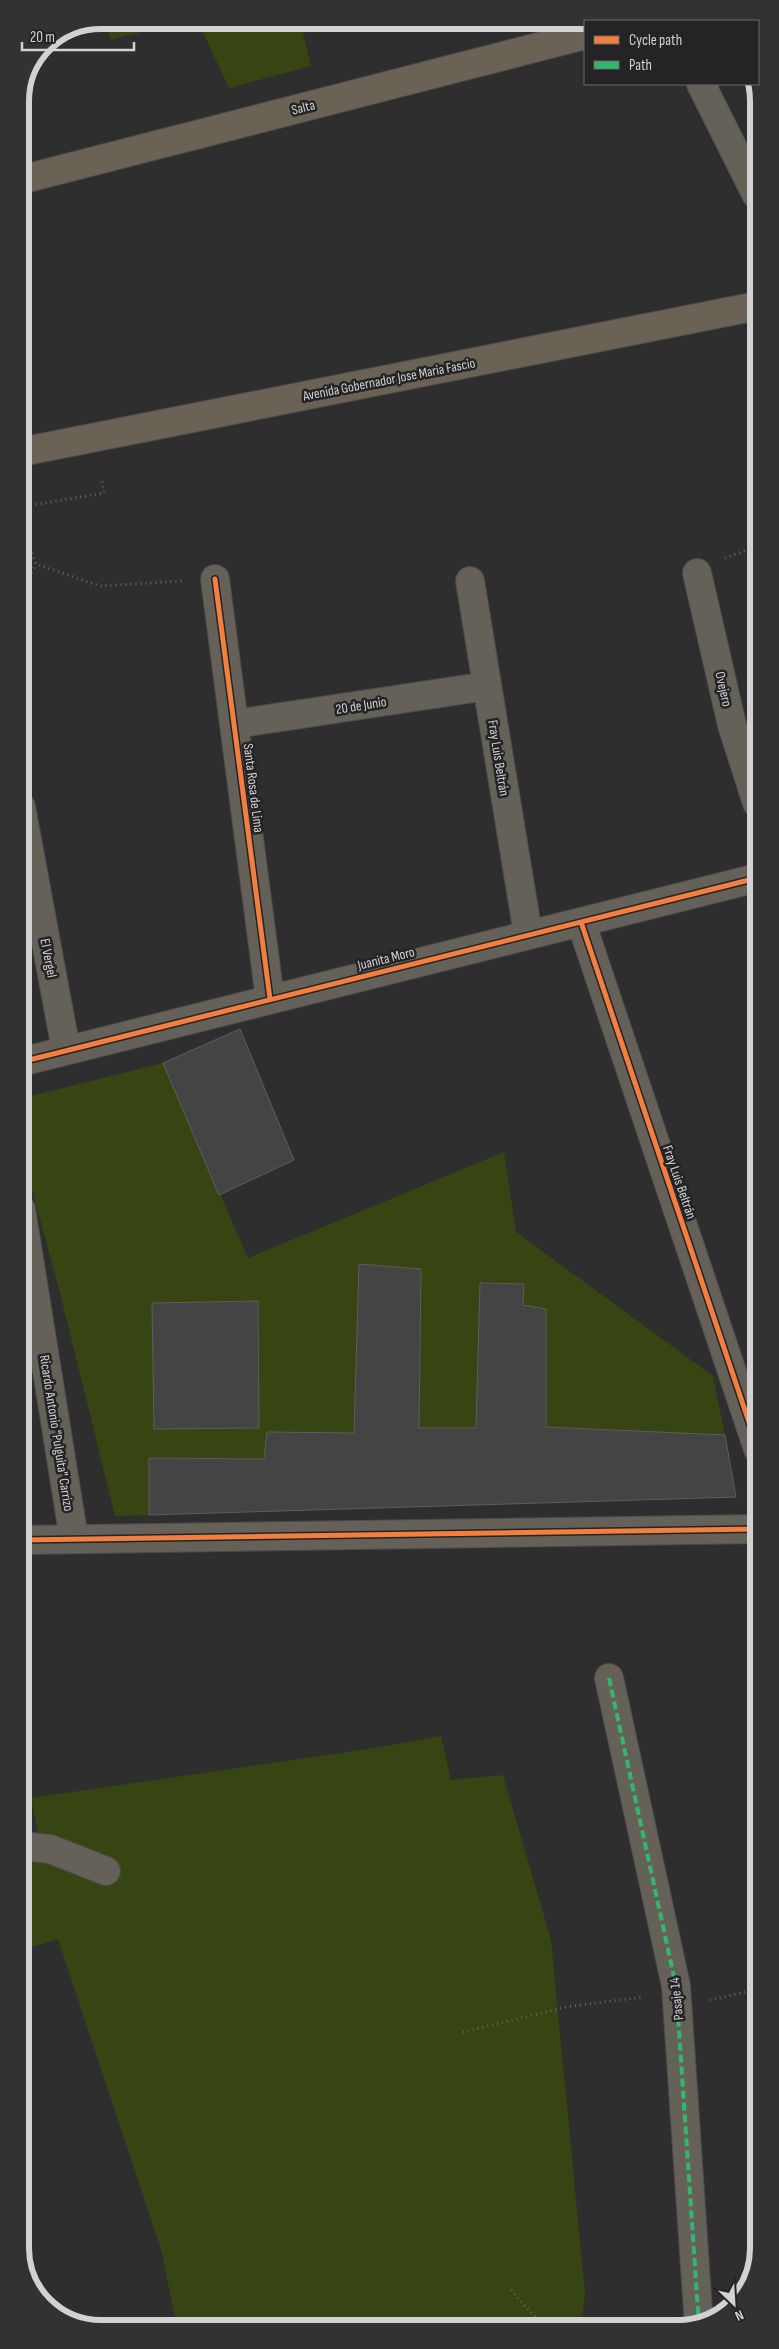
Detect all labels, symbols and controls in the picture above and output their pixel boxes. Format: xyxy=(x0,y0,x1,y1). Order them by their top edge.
scale bar xyxy=(22,20,135,52)
legend xyxy=(584,20,759,85)
text: 20 m xyxy=(30,28,55,47)
text: Cycle path xyxy=(629,31,682,50)
text: Path xyxy=(629,56,652,75)
street label: Salta xyxy=(290,96,317,119)
street label: Avenida Gobernador Jose Maria Fascio xyxy=(300,354,477,405)
street label: Ovejero xyxy=(711,670,736,709)
street label: 20 de Junio xyxy=(335,693,388,718)
street label: Fray Luis Beltrán xyxy=(484,719,513,797)
street label: Santa Rosa de Lima xyxy=(240,742,267,834)
street label: El Vergel xyxy=(36,937,61,979)
street label: Juanita Moro xyxy=(355,943,417,974)
street label: Fray Luis Beltrán xyxy=(659,1143,700,1221)
street label: Ricardo Antonio "Pulguita" Carrizo xyxy=(36,1354,77,1513)
street label: Pasaje 14 xyxy=(666,1977,687,2021)
north arrow xyxy=(709,2279,759,2329)
text: N xyxy=(732,2306,746,2325)

